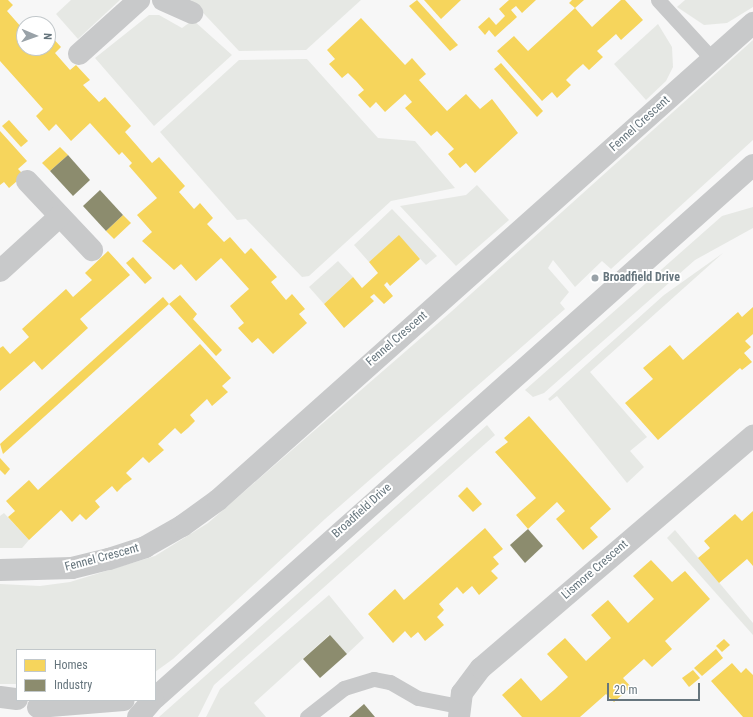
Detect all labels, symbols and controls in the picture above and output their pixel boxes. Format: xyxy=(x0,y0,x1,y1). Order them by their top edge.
north arrow xyxy=(16,16,56,56)
text: N xyxy=(41,33,54,40)
street label: Fennel Crescent xyxy=(607,93,673,155)
place label: Broadfield Drive xyxy=(603,271,680,285)
marker: Broadfield Drive xyxy=(590,273,600,283)
street label: Fennel Crescent xyxy=(364,309,430,369)
street label: Broadfield Drive xyxy=(329,481,395,541)
street label: Lismore Crescent xyxy=(559,537,631,603)
street label: Fennel Crescent xyxy=(63,541,141,575)
legend xyxy=(16,649,156,701)
text: Homes xyxy=(54,658,88,672)
scale bar xyxy=(609,675,702,701)
text: Industry xyxy=(54,678,92,692)
text: 20 m xyxy=(614,683,638,697)

